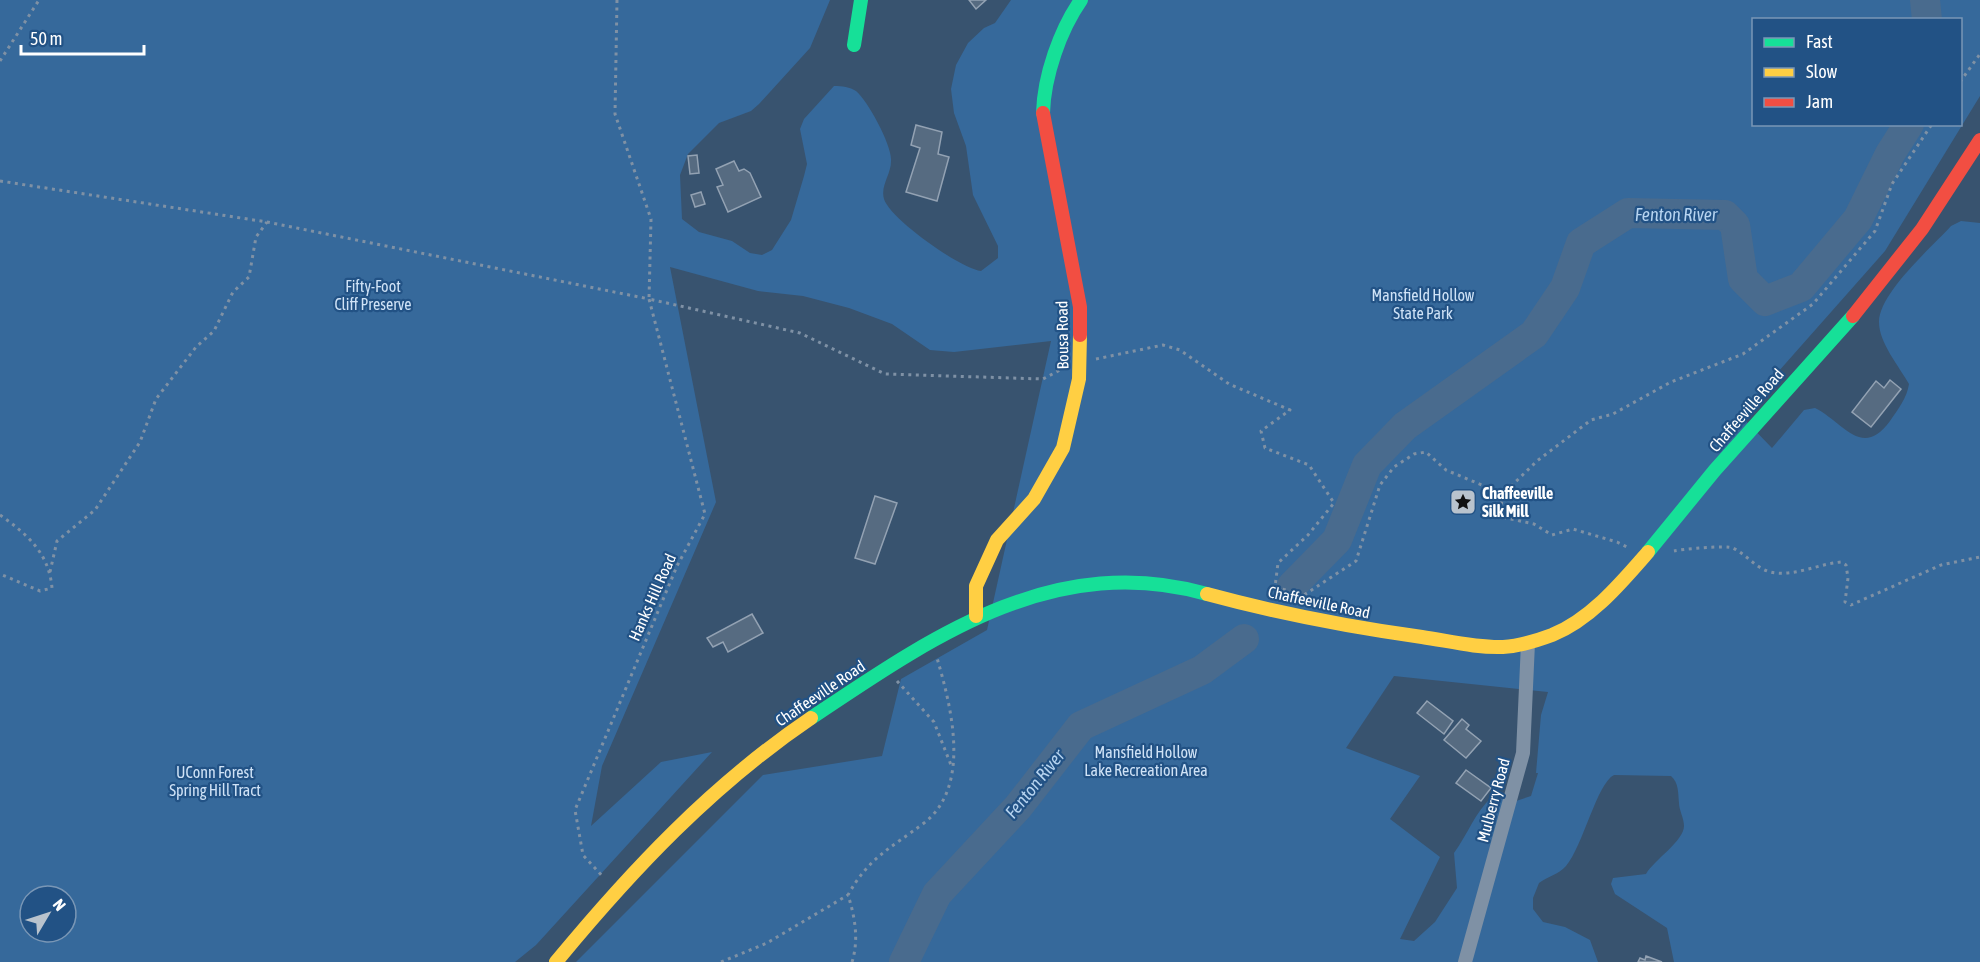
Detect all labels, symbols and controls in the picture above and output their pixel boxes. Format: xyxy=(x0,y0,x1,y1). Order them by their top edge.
scale bar xyxy=(21,18,144,56)
legend xyxy=(1752,18,1962,126)
text: 50 m xyxy=(30,28,62,49)
text: Fast xyxy=(1806,31,1833,52)
text: Slow xyxy=(1806,61,1837,82)
text: Jam xyxy=(1806,91,1833,112)
water label: Fenton River xyxy=(1635,204,1718,225)
park label: Fifty-Foot Cliff Preserve xyxy=(334,277,412,313)
park label: Mansfield Hollow State Park xyxy=(1372,286,1475,322)
street label: Bousa Road xyxy=(1052,301,1072,369)
street label: Chaffeeville Road xyxy=(1705,365,1787,455)
place label: Chaffeeville Silk Mill xyxy=(1482,484,1553,520)
place icon: Chaffeeville Silk Mill xyxy=(1448,487,1478,517)
street label: Hanks Hill Road xyxy=(625,551,679,643)
street label: Chaffeeville Road xyxy=(1266,582,1372,622)
street label: Chaffeeville Road xyxy=(772,656,868,730)
park label: Mansfield Hollow Lake Recreation Area xyxy=(1084,743,1208,779)
water label: Fenton River xyxy=(1001,745,1069,822)
street label: Mulberry Road xyxy=(1473,756,1514,844)
park label: UConn Forest Spring Hill Tract xyxy=(169,763,261,800)
north arrow xyxy=(18,884,78,944)
text: N xyxy=(50,895,70,914)

